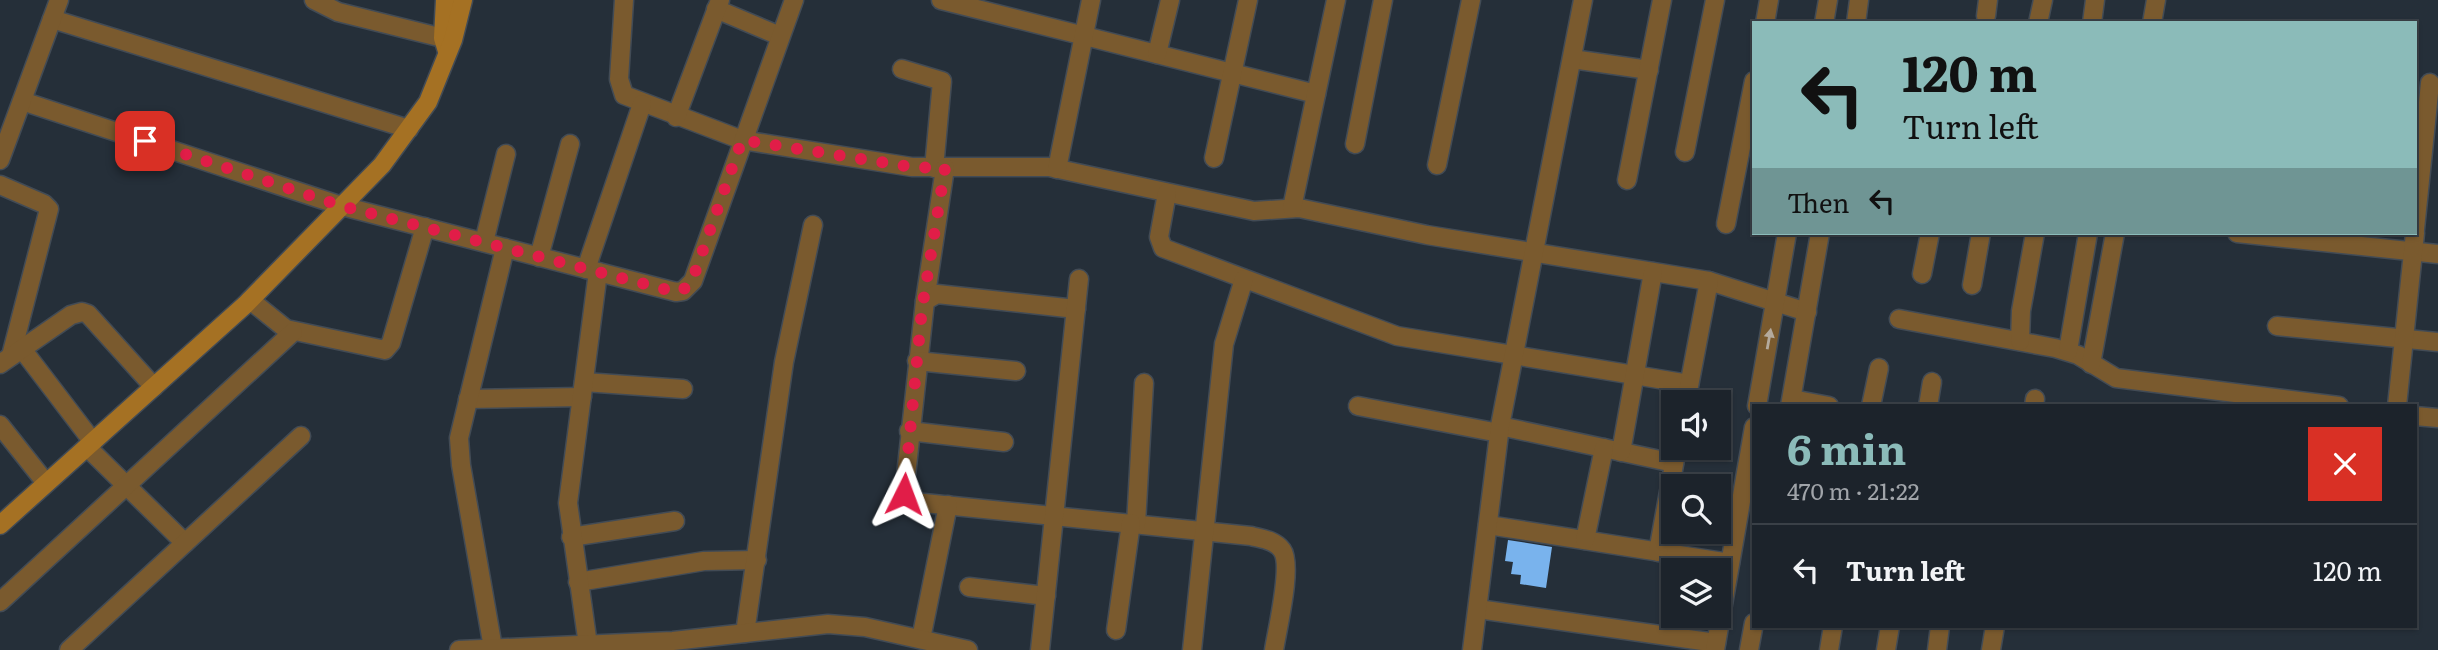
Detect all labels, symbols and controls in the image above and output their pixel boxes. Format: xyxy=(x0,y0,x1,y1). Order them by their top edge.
text: 120 m xyxy=(1902,34,2037,107)
icon: left xyxy=(1787,49,1878,140)
text: Turn left xyxy=(1902,101,2039,149)
pin xyxy=(115,111,175,171)
icon: arrive xyxy=(126,122,164,160)
text: Then xyxy=(1787,182,1849,221)
icon: left xyxy=(1863,182,1901,220)
one-way arrow xyxy=(1763,328,1774,350)
map controls xyxy=(1661,390,1731,628)
button: sound xyxy=(1661,390,1731,460)
text: 6 min xyxy=(1787,416,1906,478)
button: close xyxy=(2308,427,2382,501)
position arrow xyxy=(867,457,941,531)
text: 470 m · 21:22 xyxy=(1787,473,1919,507)
button: search xyxy=(1661,474,1731,544)
text: Turn left xyxy=(1846,550,1965,589)
text: 120 m xyxy=(2313,550,2382,589)
icon: left xyxy=(1787,551,1825,589)
button: layers xyxy=(1661,558,1731,628)

